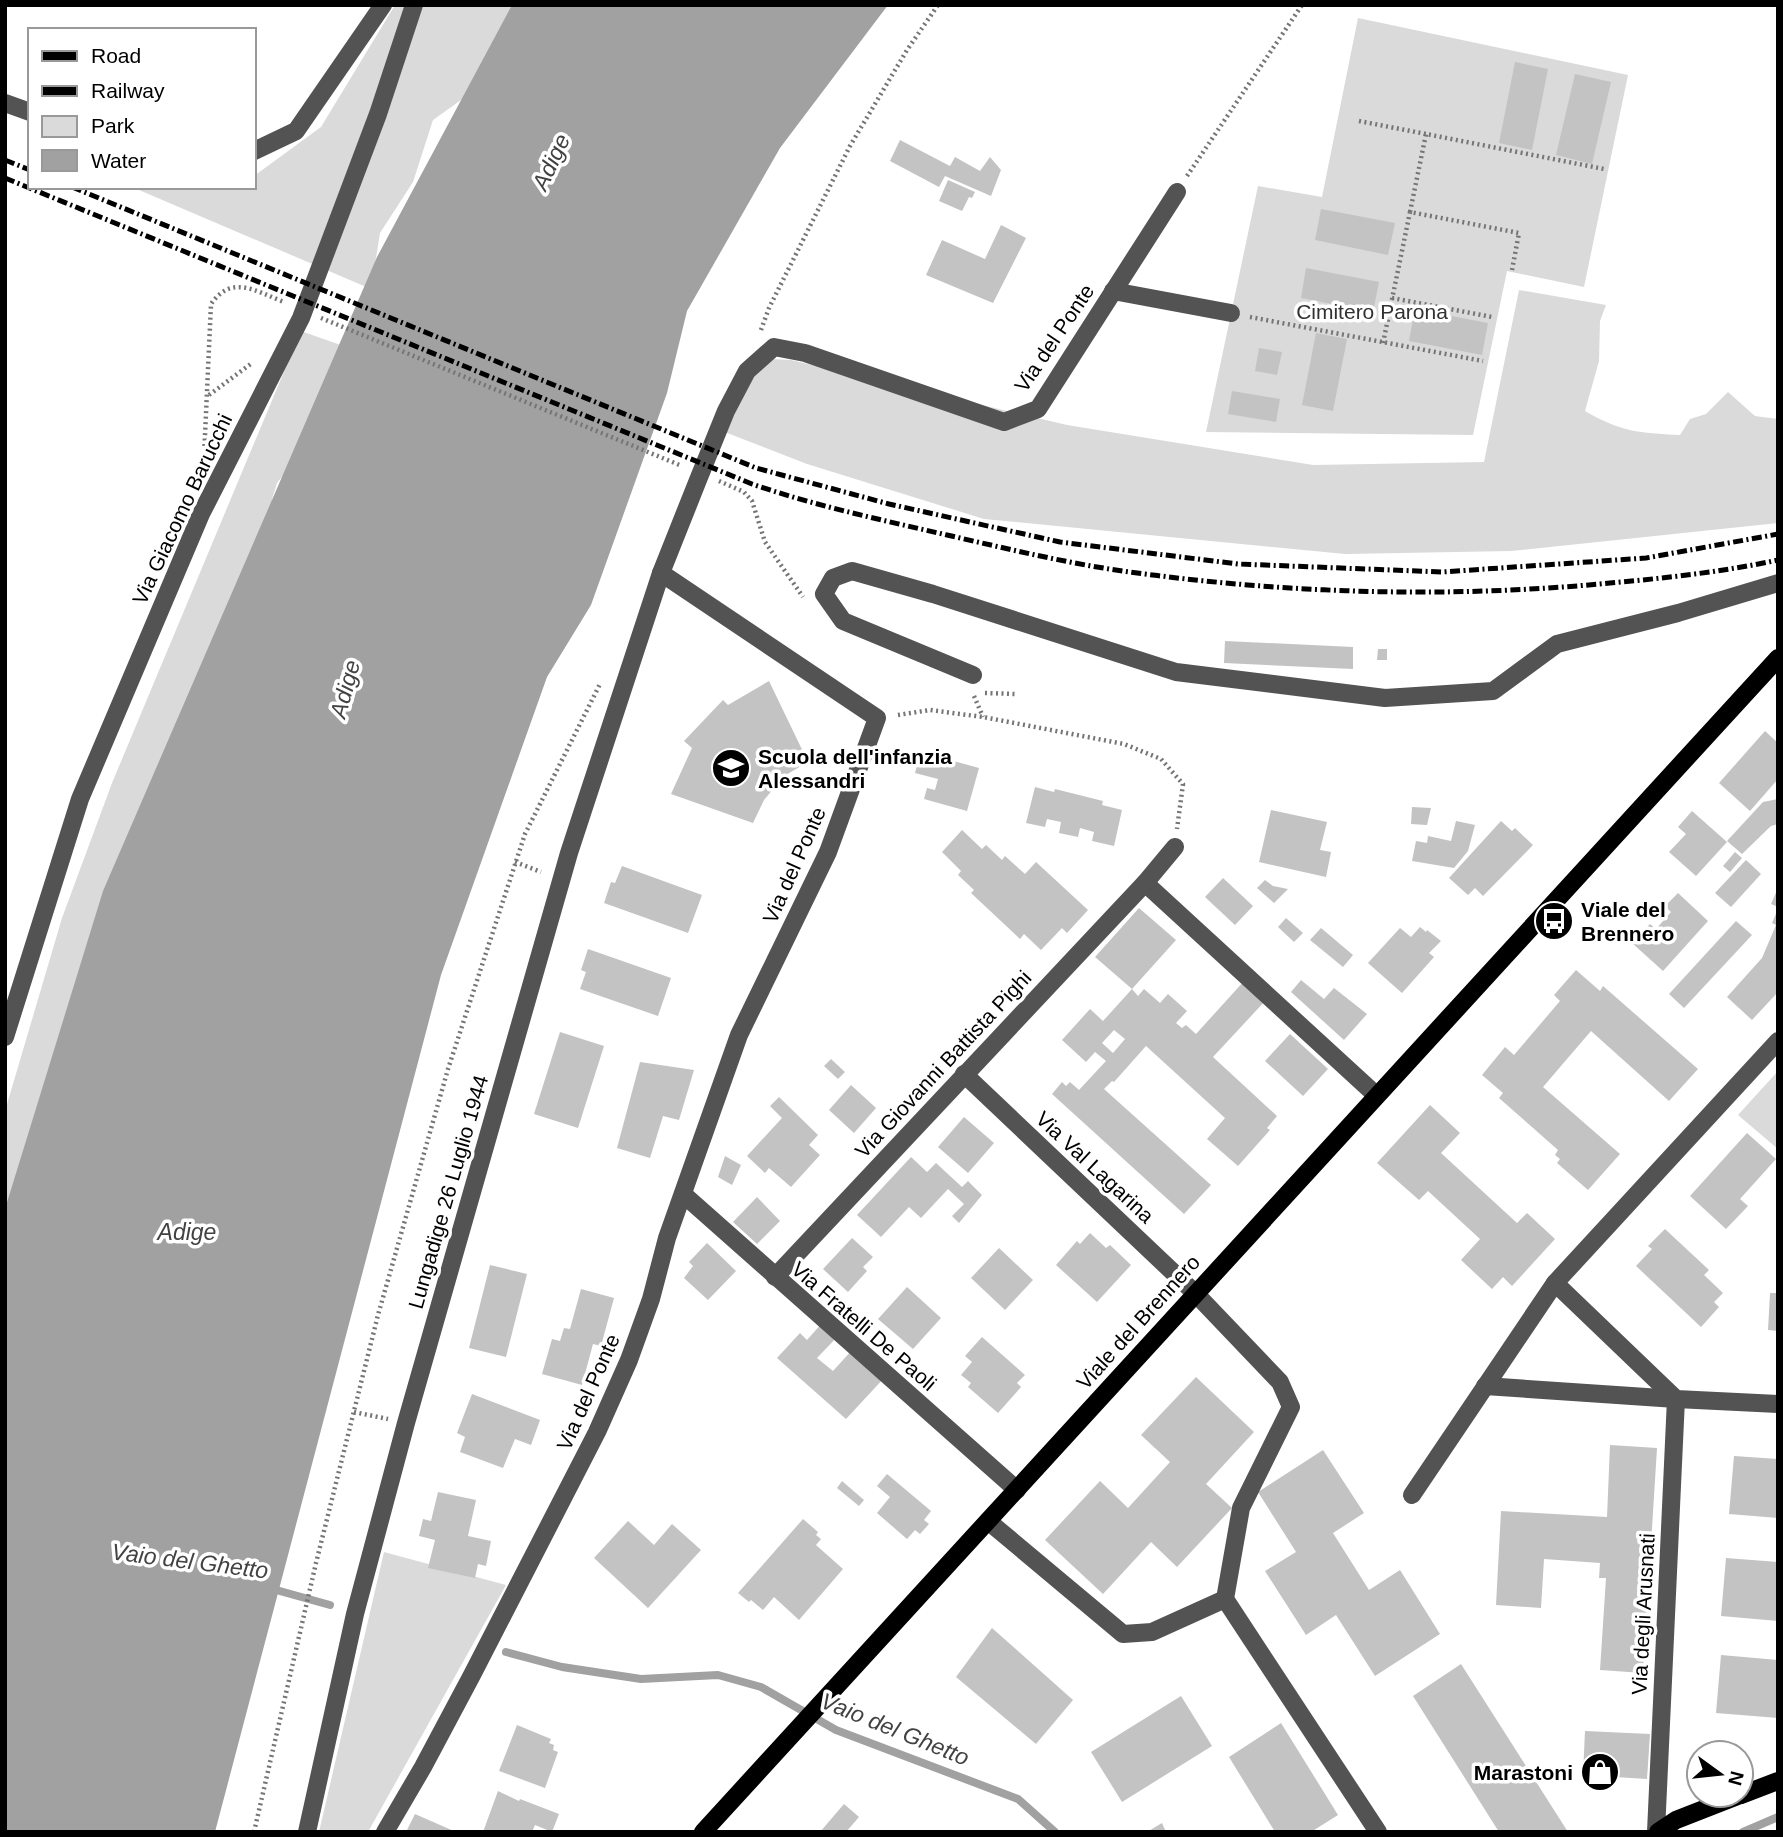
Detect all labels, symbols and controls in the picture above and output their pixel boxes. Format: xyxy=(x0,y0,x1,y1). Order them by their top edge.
legend xyxy=(28,28,256,189)
text: Road xyxy=(91,44,141,67)
text: Railway xyxy=(91,79,165,102)
text: Park xyxy=(91,114,135,137)
water label: Adige xyxy=(526,130,575,196)
text: Water xyxy=(91,149,146,172)
street label: Via del Ponte xyxy=(1010,280,1098,396)
park label: Cimitero Parona xyxy=(1296,300,1448,323)
street label: Via Giacomo Barucchi xyxy=(128,410,236,608)
water label: Adige xyxy=(324,657,365,723)
place label: Scuola dell'infanzia Alessandri xyxy=(758,745,952,792)
school or university icon: Scuola dell'infanzia Alessandri xyxy=(710,747,752,789)
street label: Via del Ponte xyxy=(758,803,830,927)
place label: Viale del Brennero xyxy=(1581,898,1674,945)
bus stop icon: Viale del Brennero xyxy=(1533,900,1575,942)
street label: Via Giovanni Battista Pighi xyxy=(850,966,1036,1162)
street label: Lungadige 26 Luglio 1944 xyxy=(404,1072,492,1311)
street label: Via Val Lagarina xyxy=(1032,1107,1159,1228)
water label: Adige xyxy=(156,1219,216,1245)
street label: Viale del Brennero xyxy=(1072,1250,1204,1394)
street label: Via Fratelli De Paoli xyxy=(787,1257,941,1395)
street label: Via del Ponte xyxy=(552,1330,624,1454)
street label: Via degli Arusnati xyxy=(1627,1533,1659,1695)
water label: Vaio del Ghetto xyxy=(110,1538,270,1584)
water label: Vaio del Ghetto xyxy=(817,1687,973,1771)
north arrow xyxy=(1685,1739,1755,1809)
shop icon: Marastoni xyxy=(1579,1751,1621,1793)
place label: Marastoni xyxy=(1474,1761,1573,1784)
text: N xyxy=(1724,1769,1748,1788)

